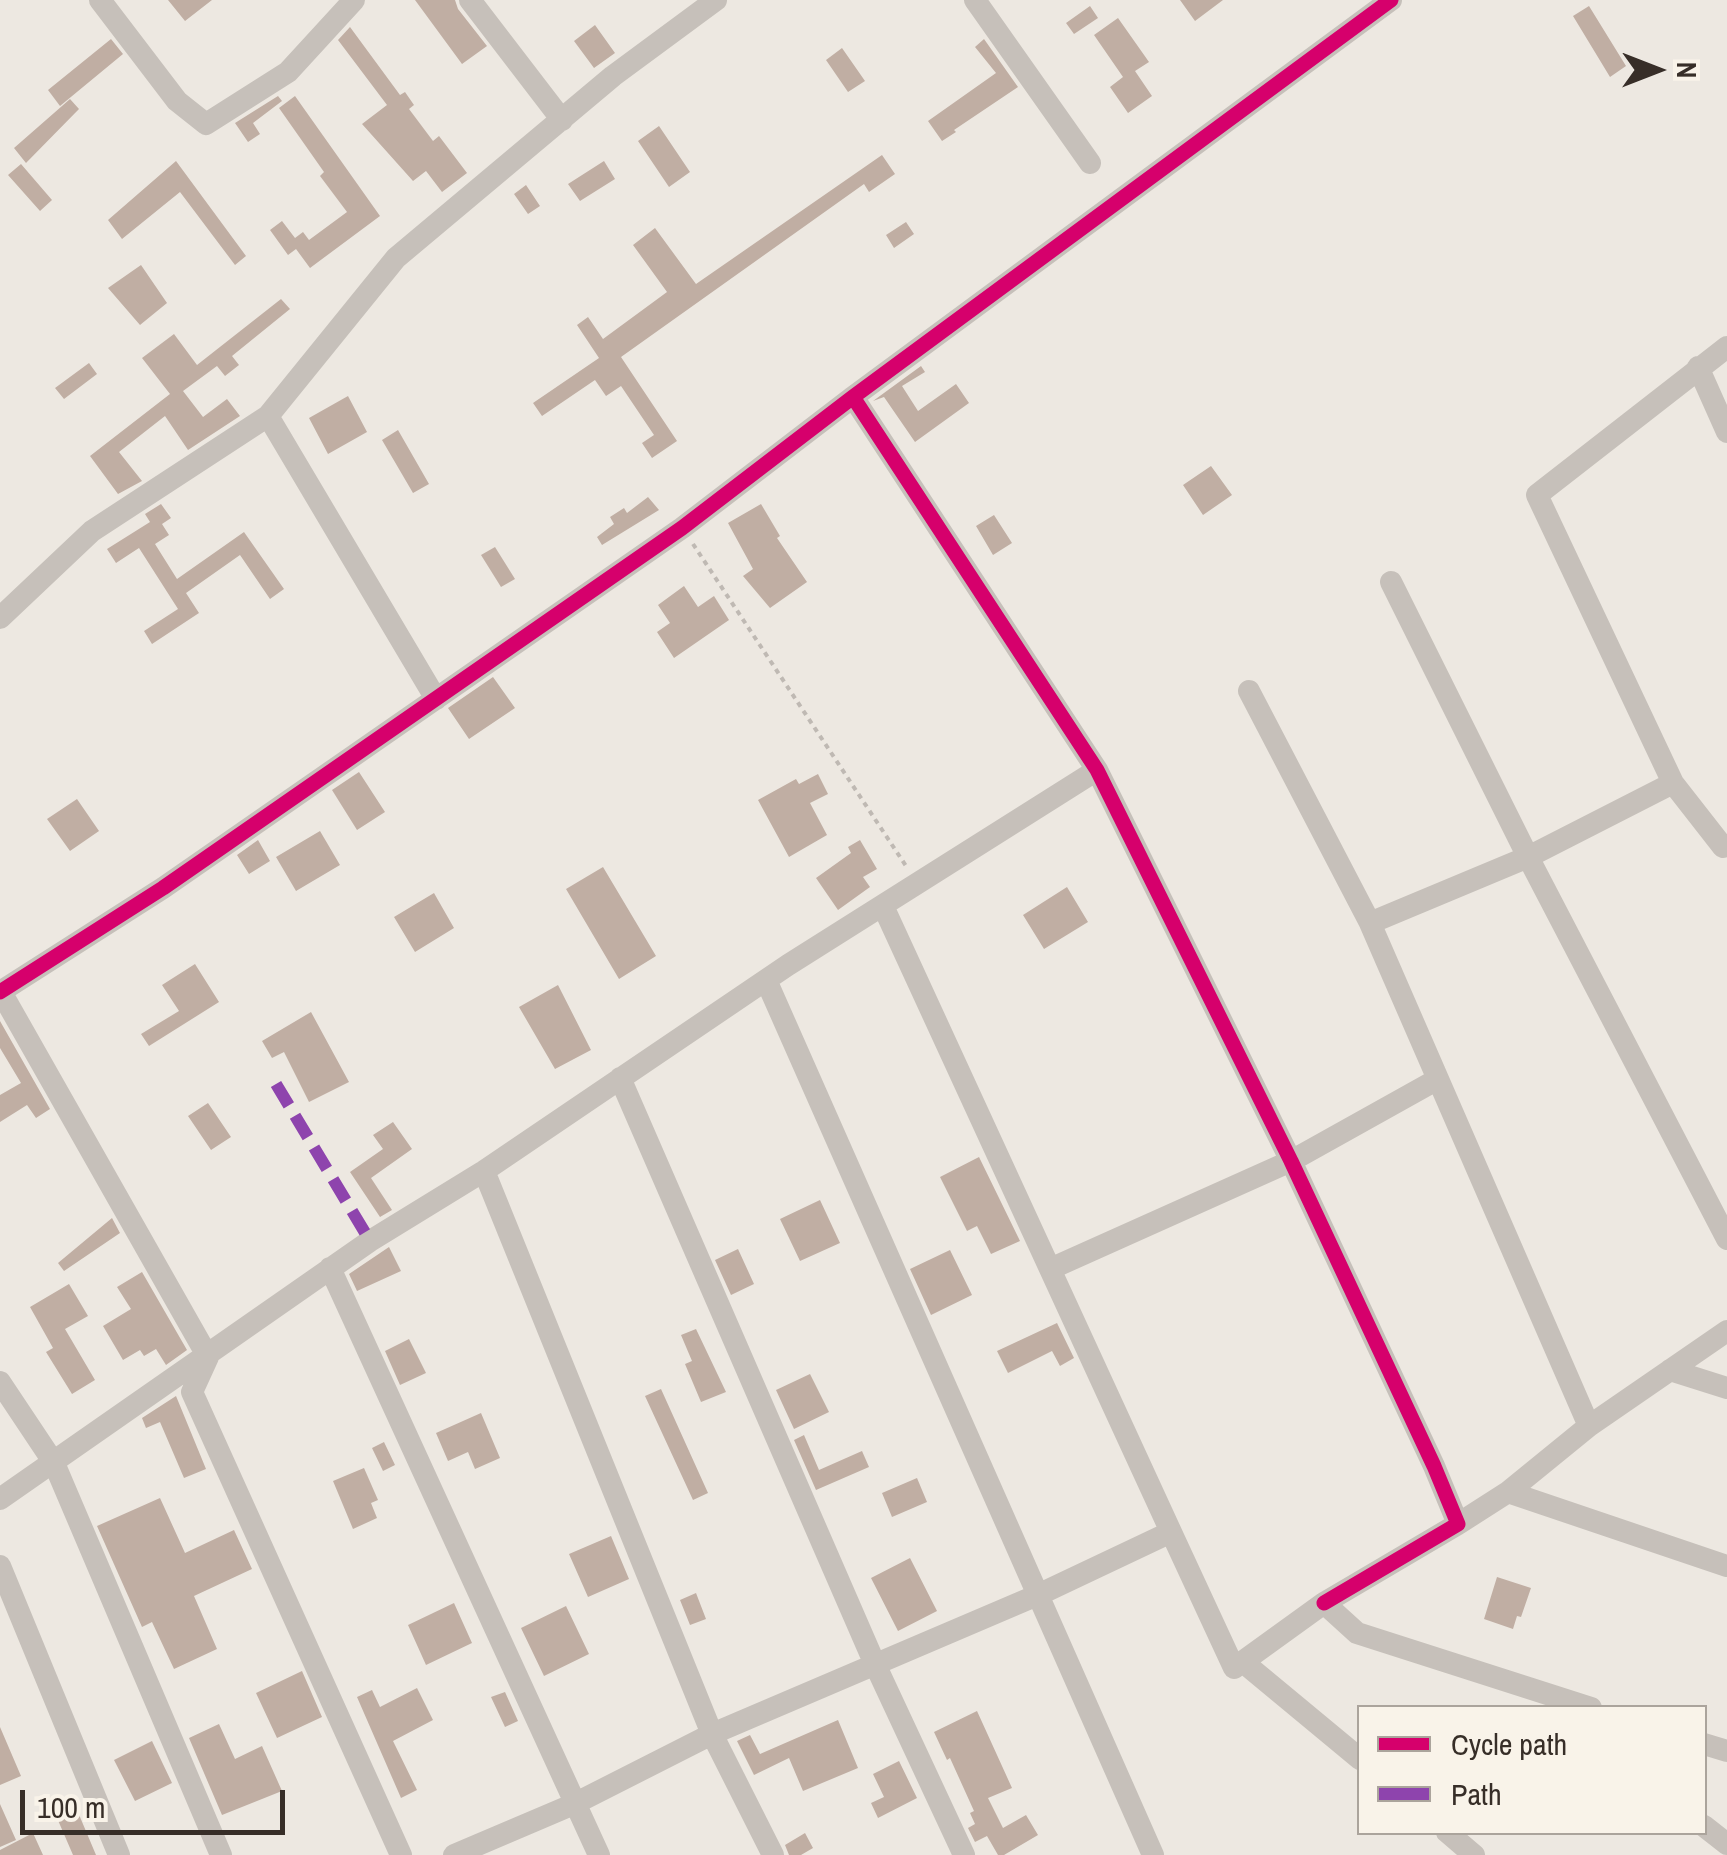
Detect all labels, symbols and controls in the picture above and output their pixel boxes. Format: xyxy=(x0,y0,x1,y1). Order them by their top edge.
north arrow xyxy=(1607,20,1707,120)
text: N xyxy=(1668,62,1706,78)
legend xyxy=(1357,1705,1707,1835)
text: Cycle path xyxy=(1451,1724,1567,1764)
scale bar xyxy=(25,1770,290,1832)
text: Path xyxy=(1451,1774,1502,1814)
text: 100 m xyxy=(37,1787,105,1827)

